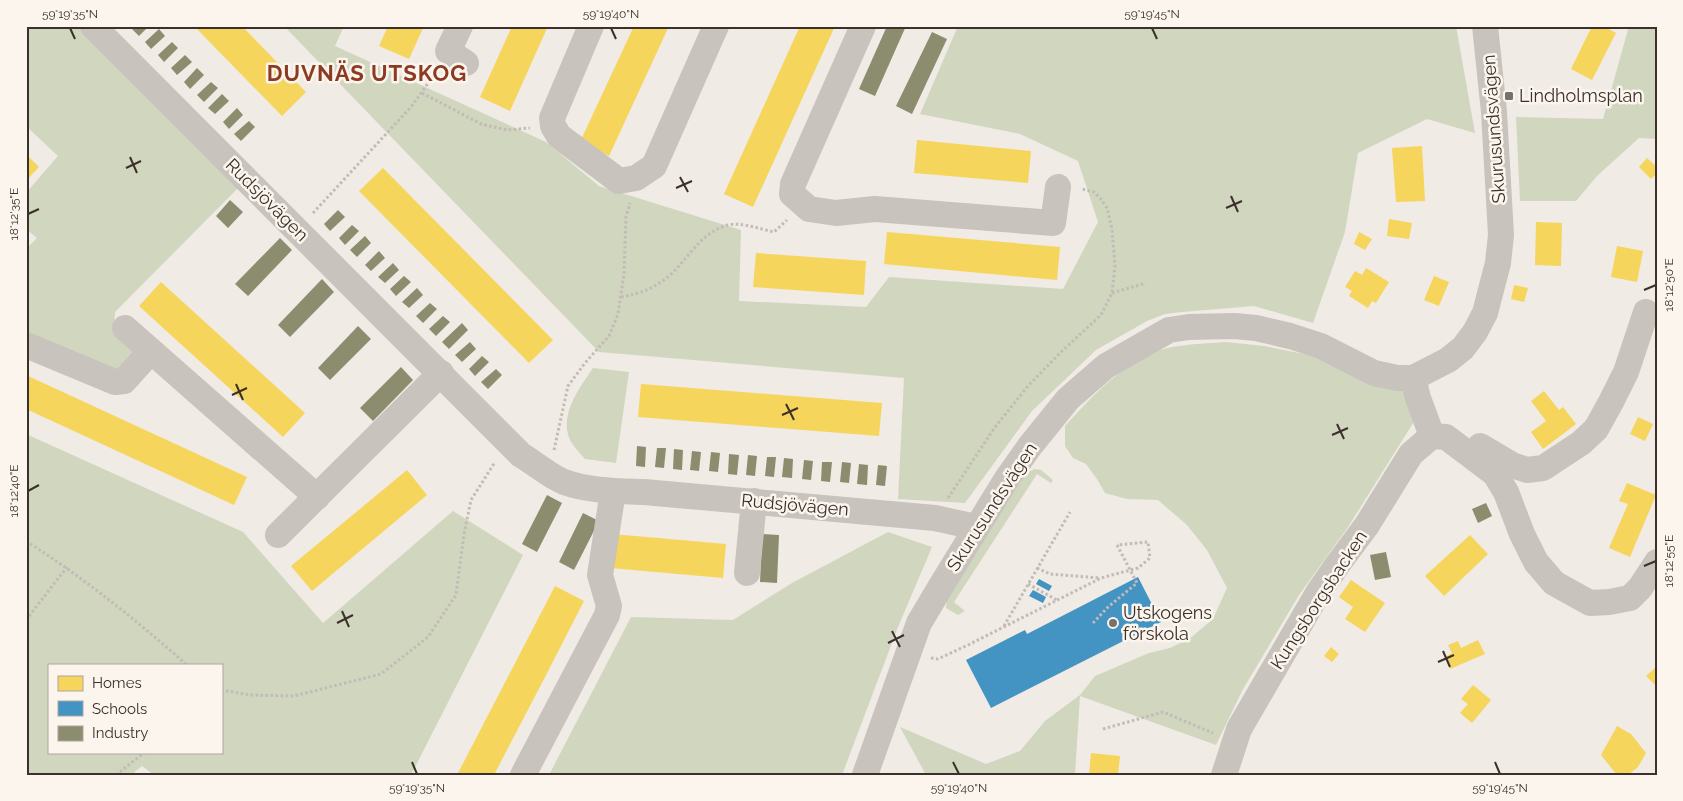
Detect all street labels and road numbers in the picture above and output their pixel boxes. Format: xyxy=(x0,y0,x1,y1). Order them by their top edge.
street label: Skurusundsvägen xyxy=(1478,54,1509,204)
street label: Rudsjövägen xyxy=(222,154,313,245)
street label: Skurusundsvägen xyxy=(942,438,1041,575)
street label: Rudsjövägen xyxy=(740,489,850,520)
street label: Kungsborgsbacken xyxy=(1266,527,1371,673)

